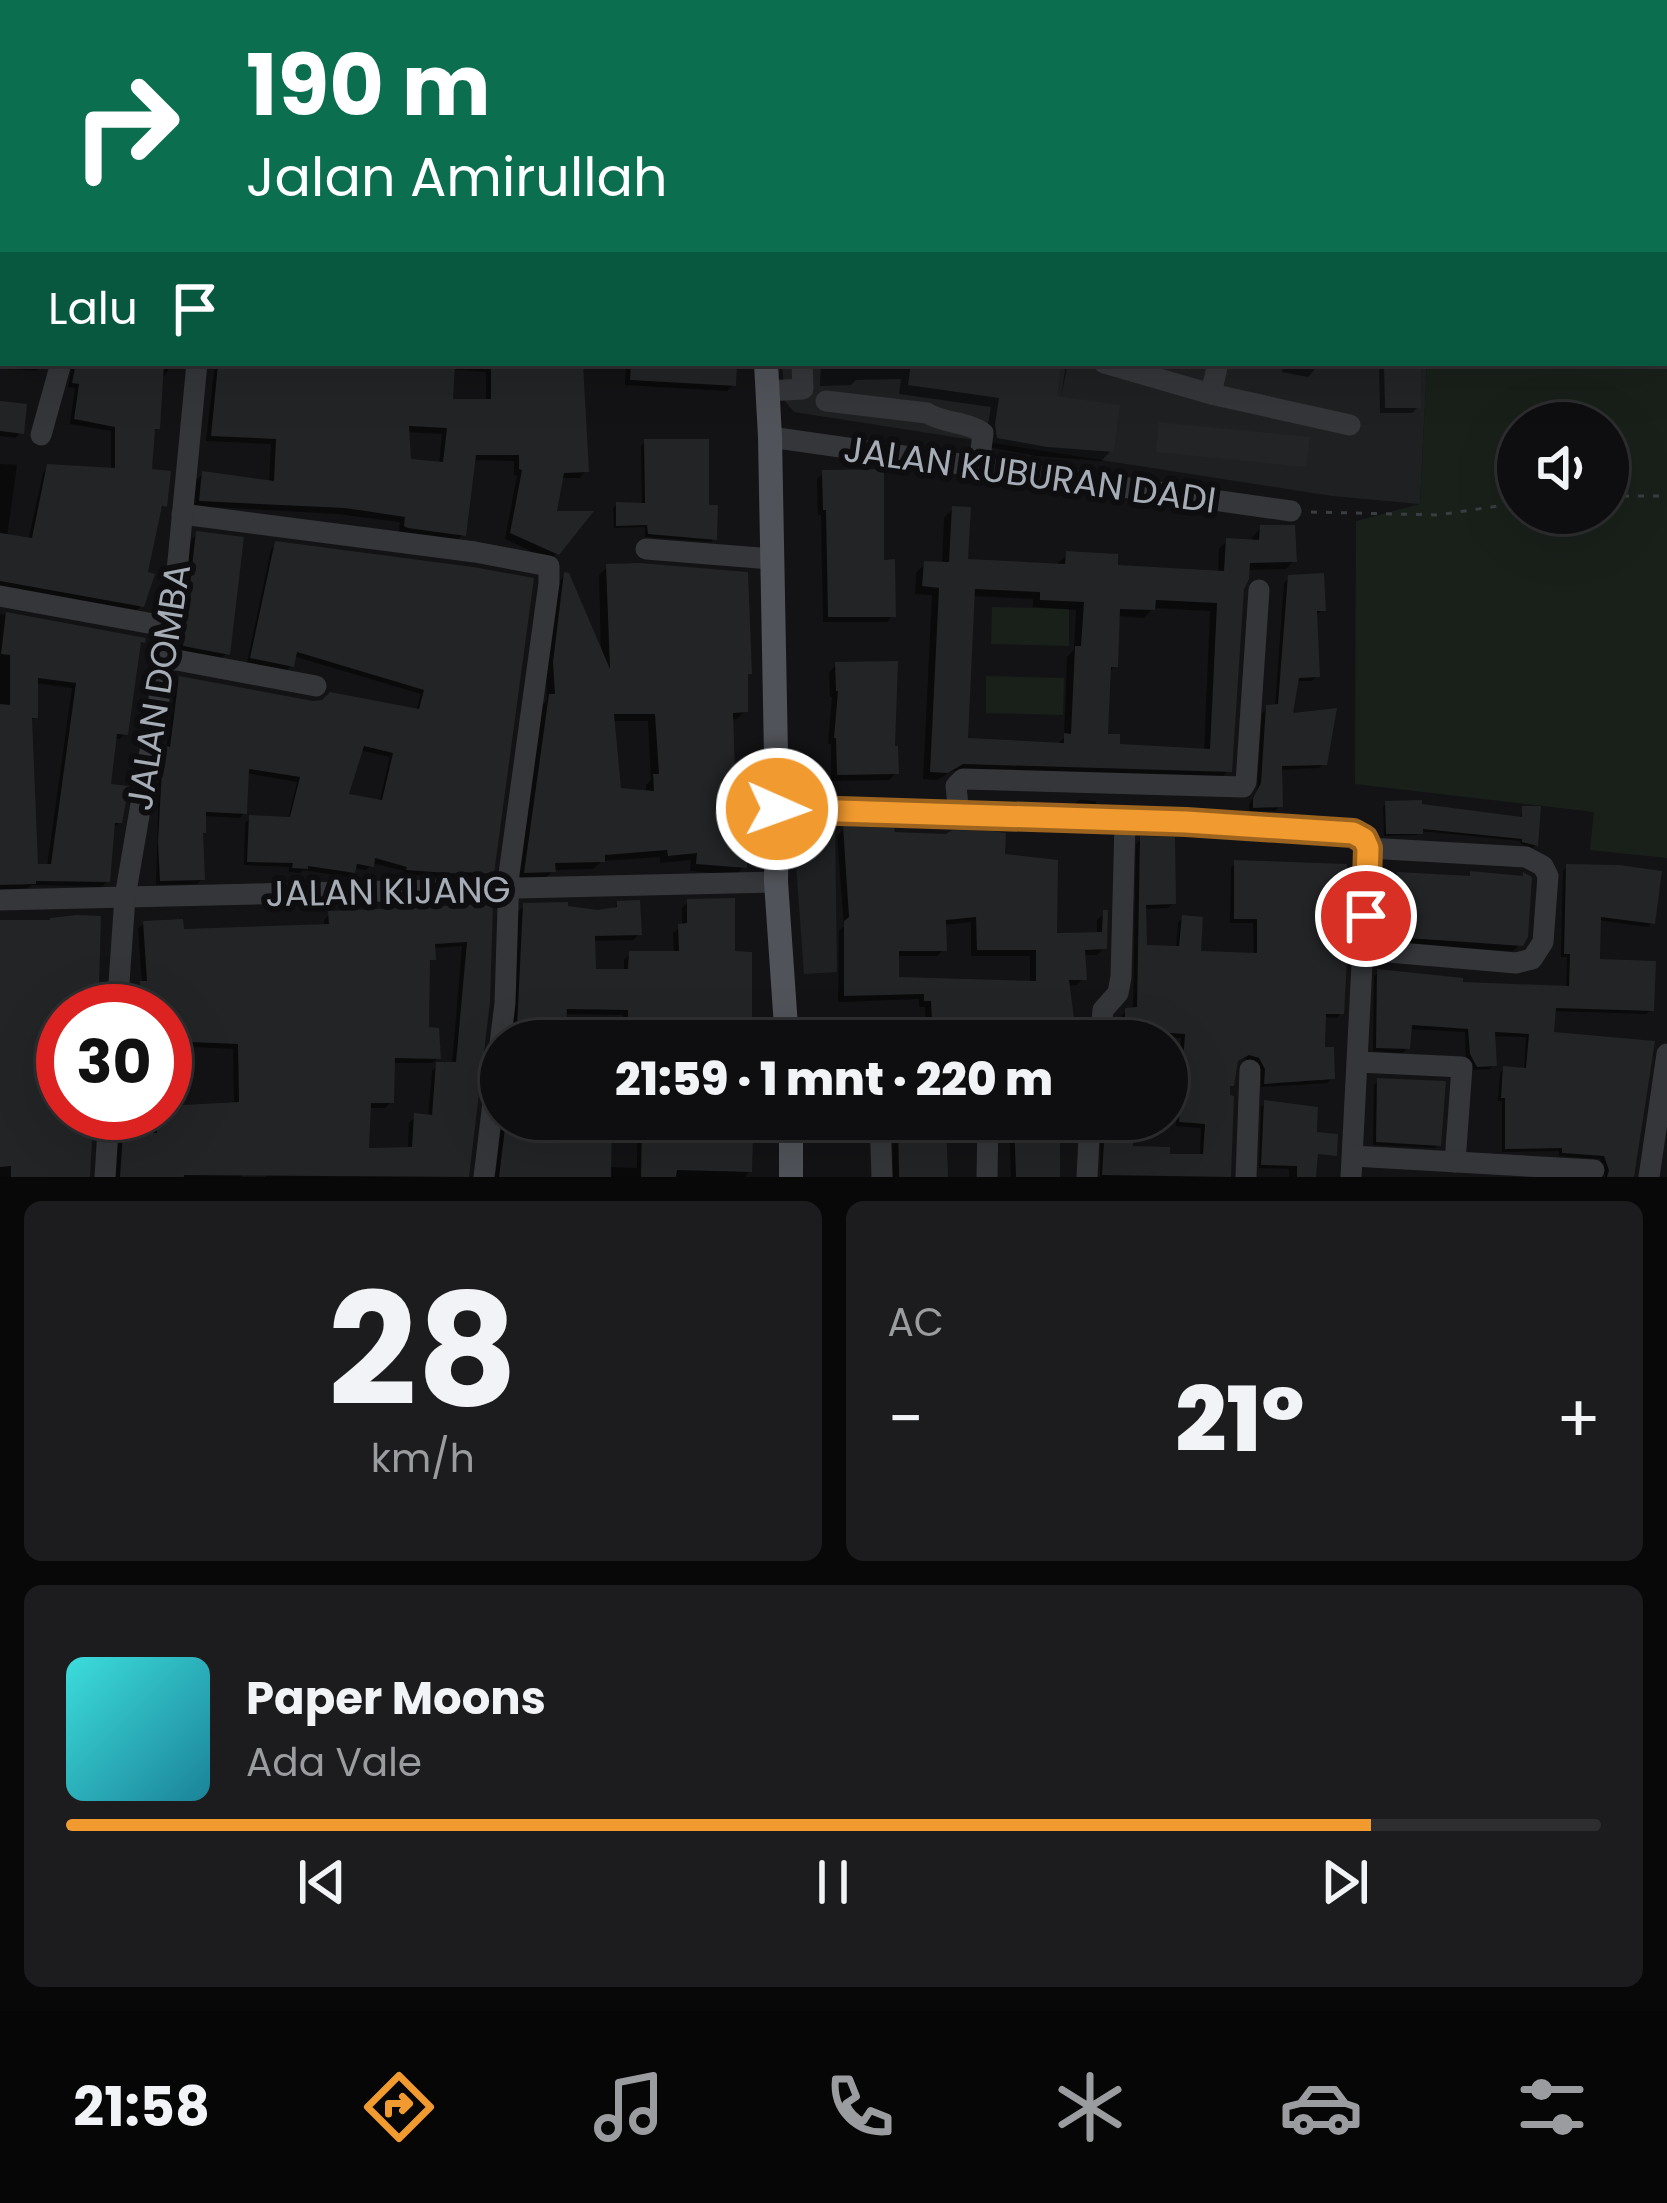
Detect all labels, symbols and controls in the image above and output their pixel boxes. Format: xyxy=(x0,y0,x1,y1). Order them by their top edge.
text: 190 m xyxy=(246,27,491,144)
icon: right xyxy=(48,48,204,204)
text: Jalan Amirullah xyxy=(246,139,668,215)
icon: arrive xyxy=(162,276,228,342)
text: Lalu xyxy=(48,277,138,340)
map controls xyxy=(1497,402,1629,534)
button: sound xyxy=(1497,402,1629,534)
street label: JALAN KUBURAN DADI xyxy=(840,423,1219,526)
street label: JALAN DOMBA xyxy=(114,560,203,814)
position arrow xyxy=(714,746,840,872)
street label: JALAN KIJANG xyxy=(265,864,511,919)
pin xyxy=(1315,865,1417,967)
icon: arrive xyxy=(1333,883,1399,949)
speed limit sign: 30 xyxy=(36,984,192,1140)
text: 21:59 · 1 mnt · 220 m xyxy=(615,1048,1053,1111)
text: 28 xyxy=(328,1241,518,1460)
text: AC xyxy=(888,1295,944,1350)
text: 21° xyxy=(1175,1356,1305,1483)
text: − xyxy=(888,1373,924,1465)
text: + xyxy=(1556,1373,1601,1465)
text: km/h xyxy=(371,1431,475,1486)
text: Paper Moons xyxy=(246,1667,546,1730)
text: Ada Vale xyxy=(246,1735,422,1790)
icon: previous xyxy=(289,1849,355,1915)
icon: pause xyxy=(800,1849,866,1915)
icon: next xyxy=(1312,1849,1378,1915)
icon: directions xyxy=(357,2065,441,2149)
icon: music xyxy=(587,2065,671,2149)
icon: phone xyxy=(818,2065,902,2149)
icon: climate xyxy=(1048,2065,1132,2149)
icon: car xyxy=(1279,2065,1363,2149)
icon: filters xyxy=(1510,2065,1594,2149)
text: 21:58 xyxy=(73,2069,210,2145)

